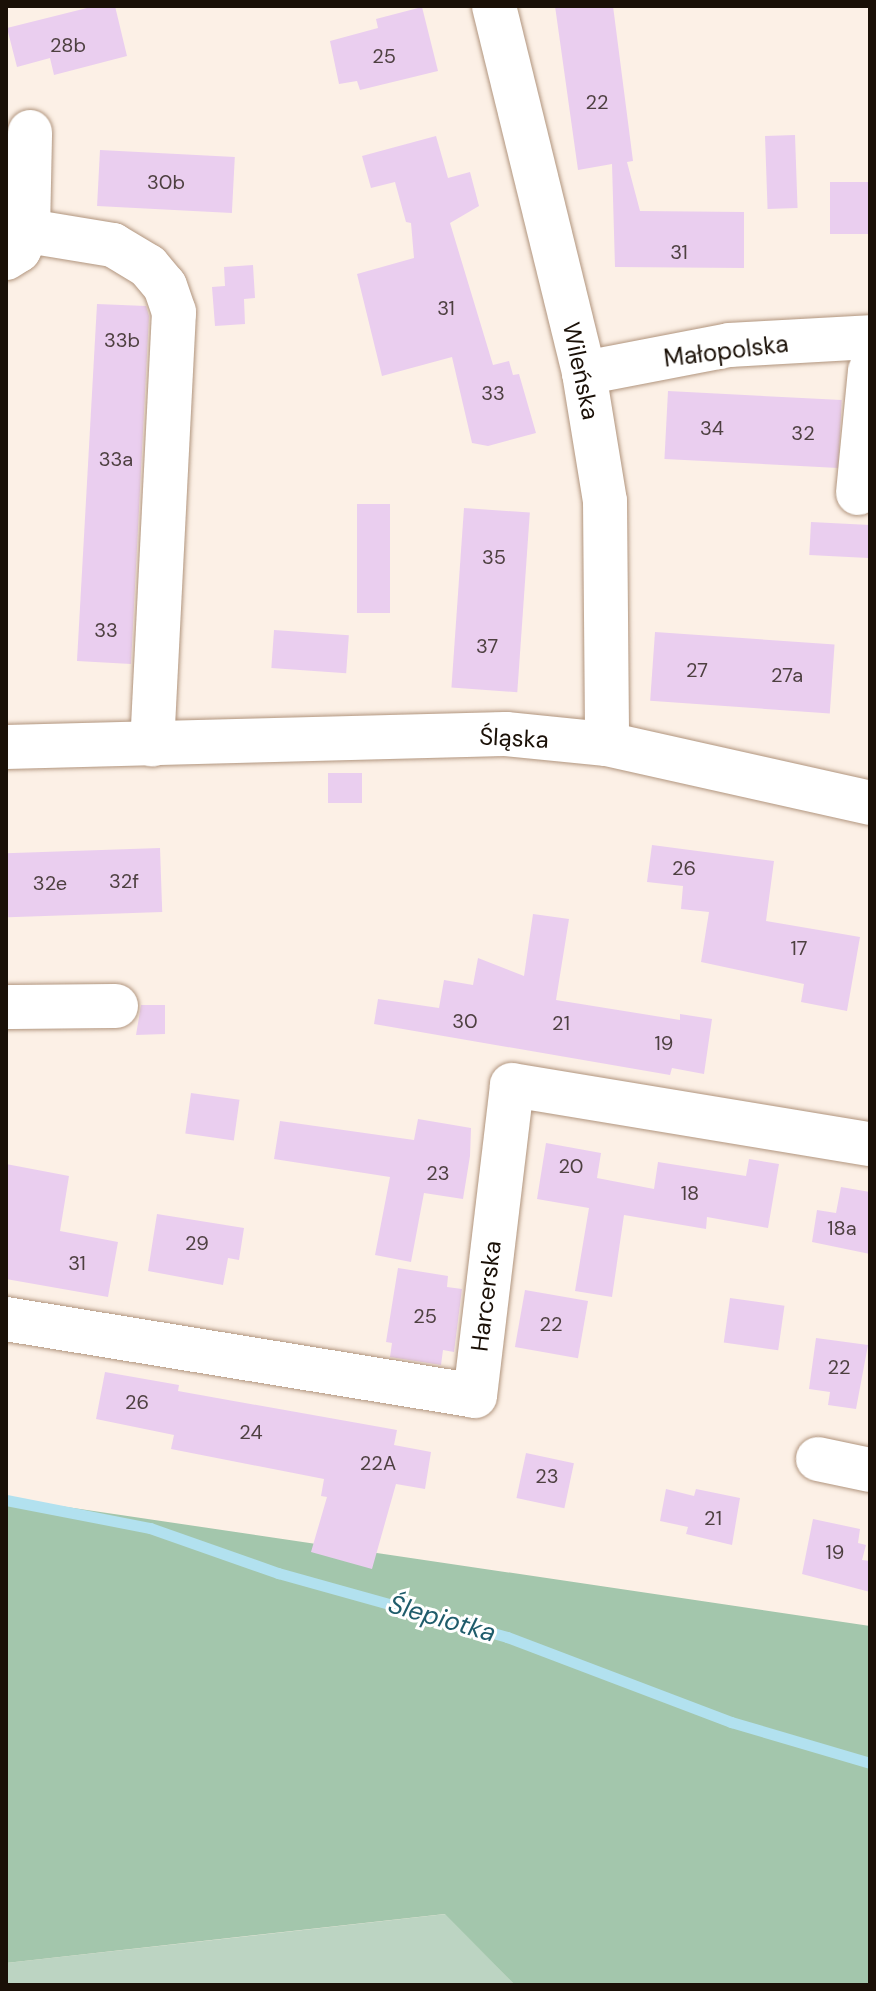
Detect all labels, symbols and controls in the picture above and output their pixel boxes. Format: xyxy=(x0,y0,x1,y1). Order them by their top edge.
house number: 28b xyxy=(50,33,86,57)
house number: 25 xyxy=(372,44,396,68)
house number: 22 xyxy=(585,90,609,114)
house number: 30b xyxy=(147,170,185,194)
house number: 31 xyxy=(670,240,688,264)
house number: 31 xyxy=(437,296,455,320)
street label: Wileńska xyxy=(557,320,605,422)
house number: 33b xyxy=(104,328,140,352)
street label: Małopolska xyxy=(662,329,790,373)
house number: 33 xyxy=(481,381,505,405)
house number: 34 xyxy=(700,416,724,440)
house number: 32 xyxy=(791,421,815,445)
house number: 33a xyxy=(99,447,133,471)
house number: 35 xyxy=(482,545,506,569)
house number: 33 xyxy=(94,618,118,642)
house number: 37 xyxy=(476,634,498,658)
house number: 27 xyxy=(686,658,708,682)
house number: 27a xyxy=(771,663,803,687)
street label: Śląska xyxy=(479,722,549,754)
house number: 26 xyxy=(672,856,696,880)
house number: 32f xyxy=(109,869,139,893)
house number: 32e xyxy=(33,871,67,895)
house number: 17 xyxy=(791,936,807,960)
house number: 30 xyxy=(452,1009,478,1033)
house number: 21 xyxy=(552,1011,570,1035)
house number: 19 xyxy=(655,1031,673,1055)
house number: 20 xyxy=(559,1154,583,1178)
house number: 23 xyxy=(426,1161,450,1185)
house number: 18 xyxy=(681,1181,699,1205)
house number: 18a xyxy=(827,1216,857,1240)
house number: 29 xyxy=(185,1231,209,1255)
street label: Harcerska xyxy=(465,1239,507,1353)
house number: 31 xyxy=(68,1251,86,1275)
house number: 25 xyxy=(413,1304,437,1328)
house number: 22 xyxy=(539,1312,563,1336)
house number: 22 xyxy=(827,1355,851,1379)
house number: 26 xyxy=(125,1390,149,1414)
house number: 24 xyxy=(239,1420,263,1444)
house number: 22A xyxy=(360,1451,396,1475)
house number: 23 xyxy=(535,1464,559,1488)
house number: 21 xyxy=(704,1506,722,1530)
house number: 19 xyxy=(826,1540,844,1564)
water label: Ślepiotka xyxy=(385,1589,499,1649)

